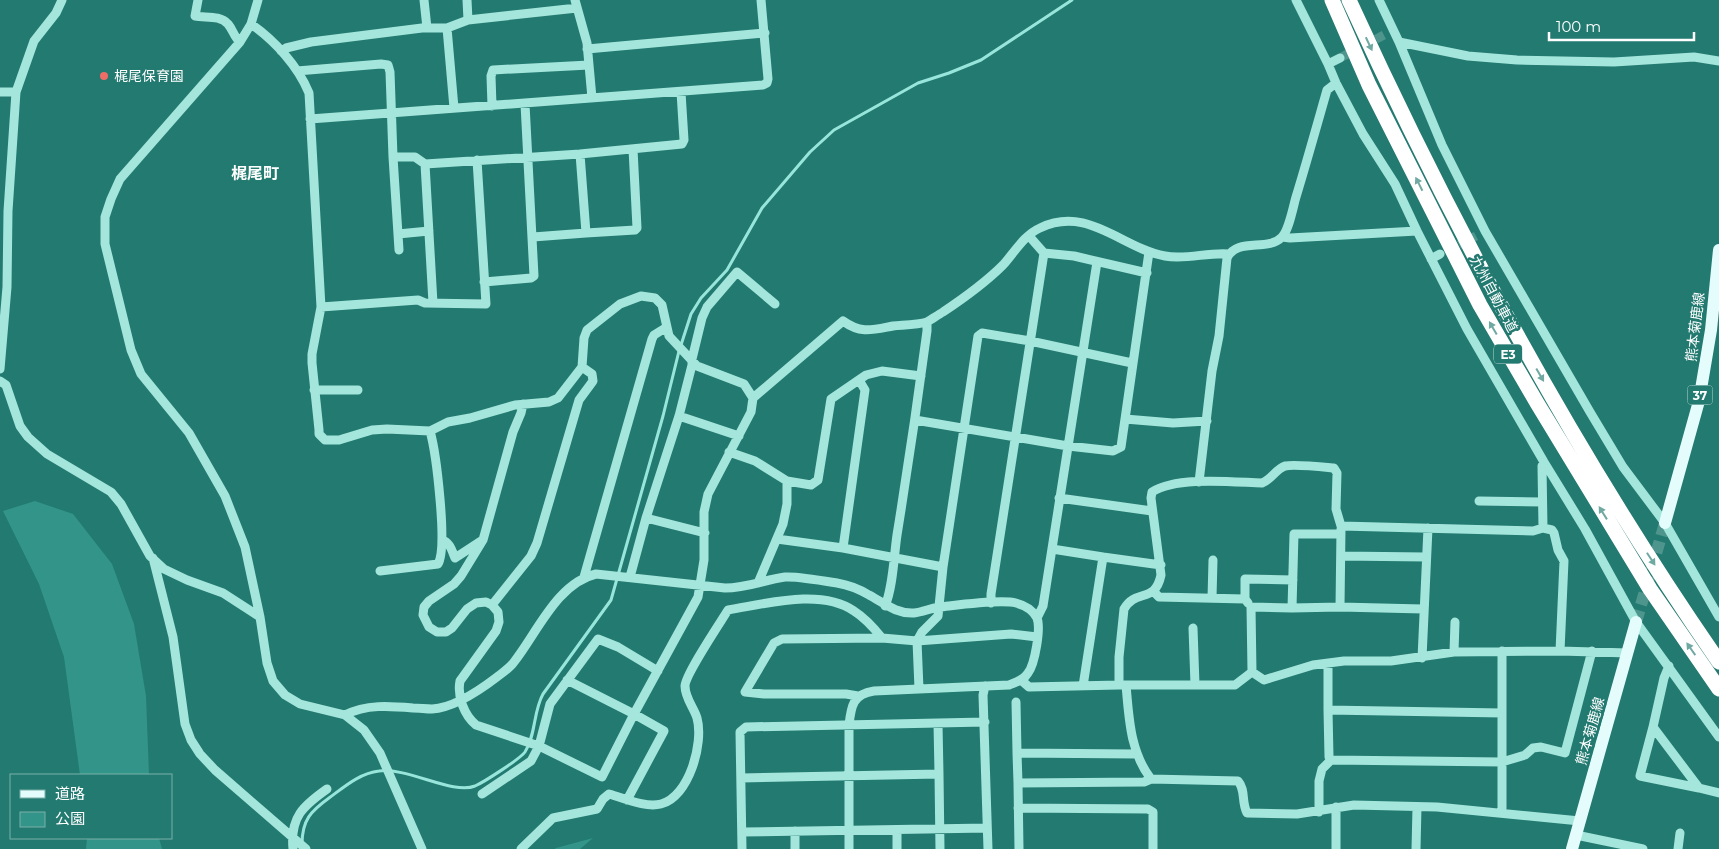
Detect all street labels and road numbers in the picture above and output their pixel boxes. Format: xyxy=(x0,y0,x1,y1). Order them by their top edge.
street label: 九州自動車道 xyxy=(1466,253,1522,335)
street label: 熊本菊鹿線 xyxy=(1682,291,1708,363)
road number: E3 xyxy=(1494,344,1522,364)
road number: 37 xyxy=(1688,386,1712,404)
street label: 熊本菊鹿線 xyxy=(1572,695,1608,767)

